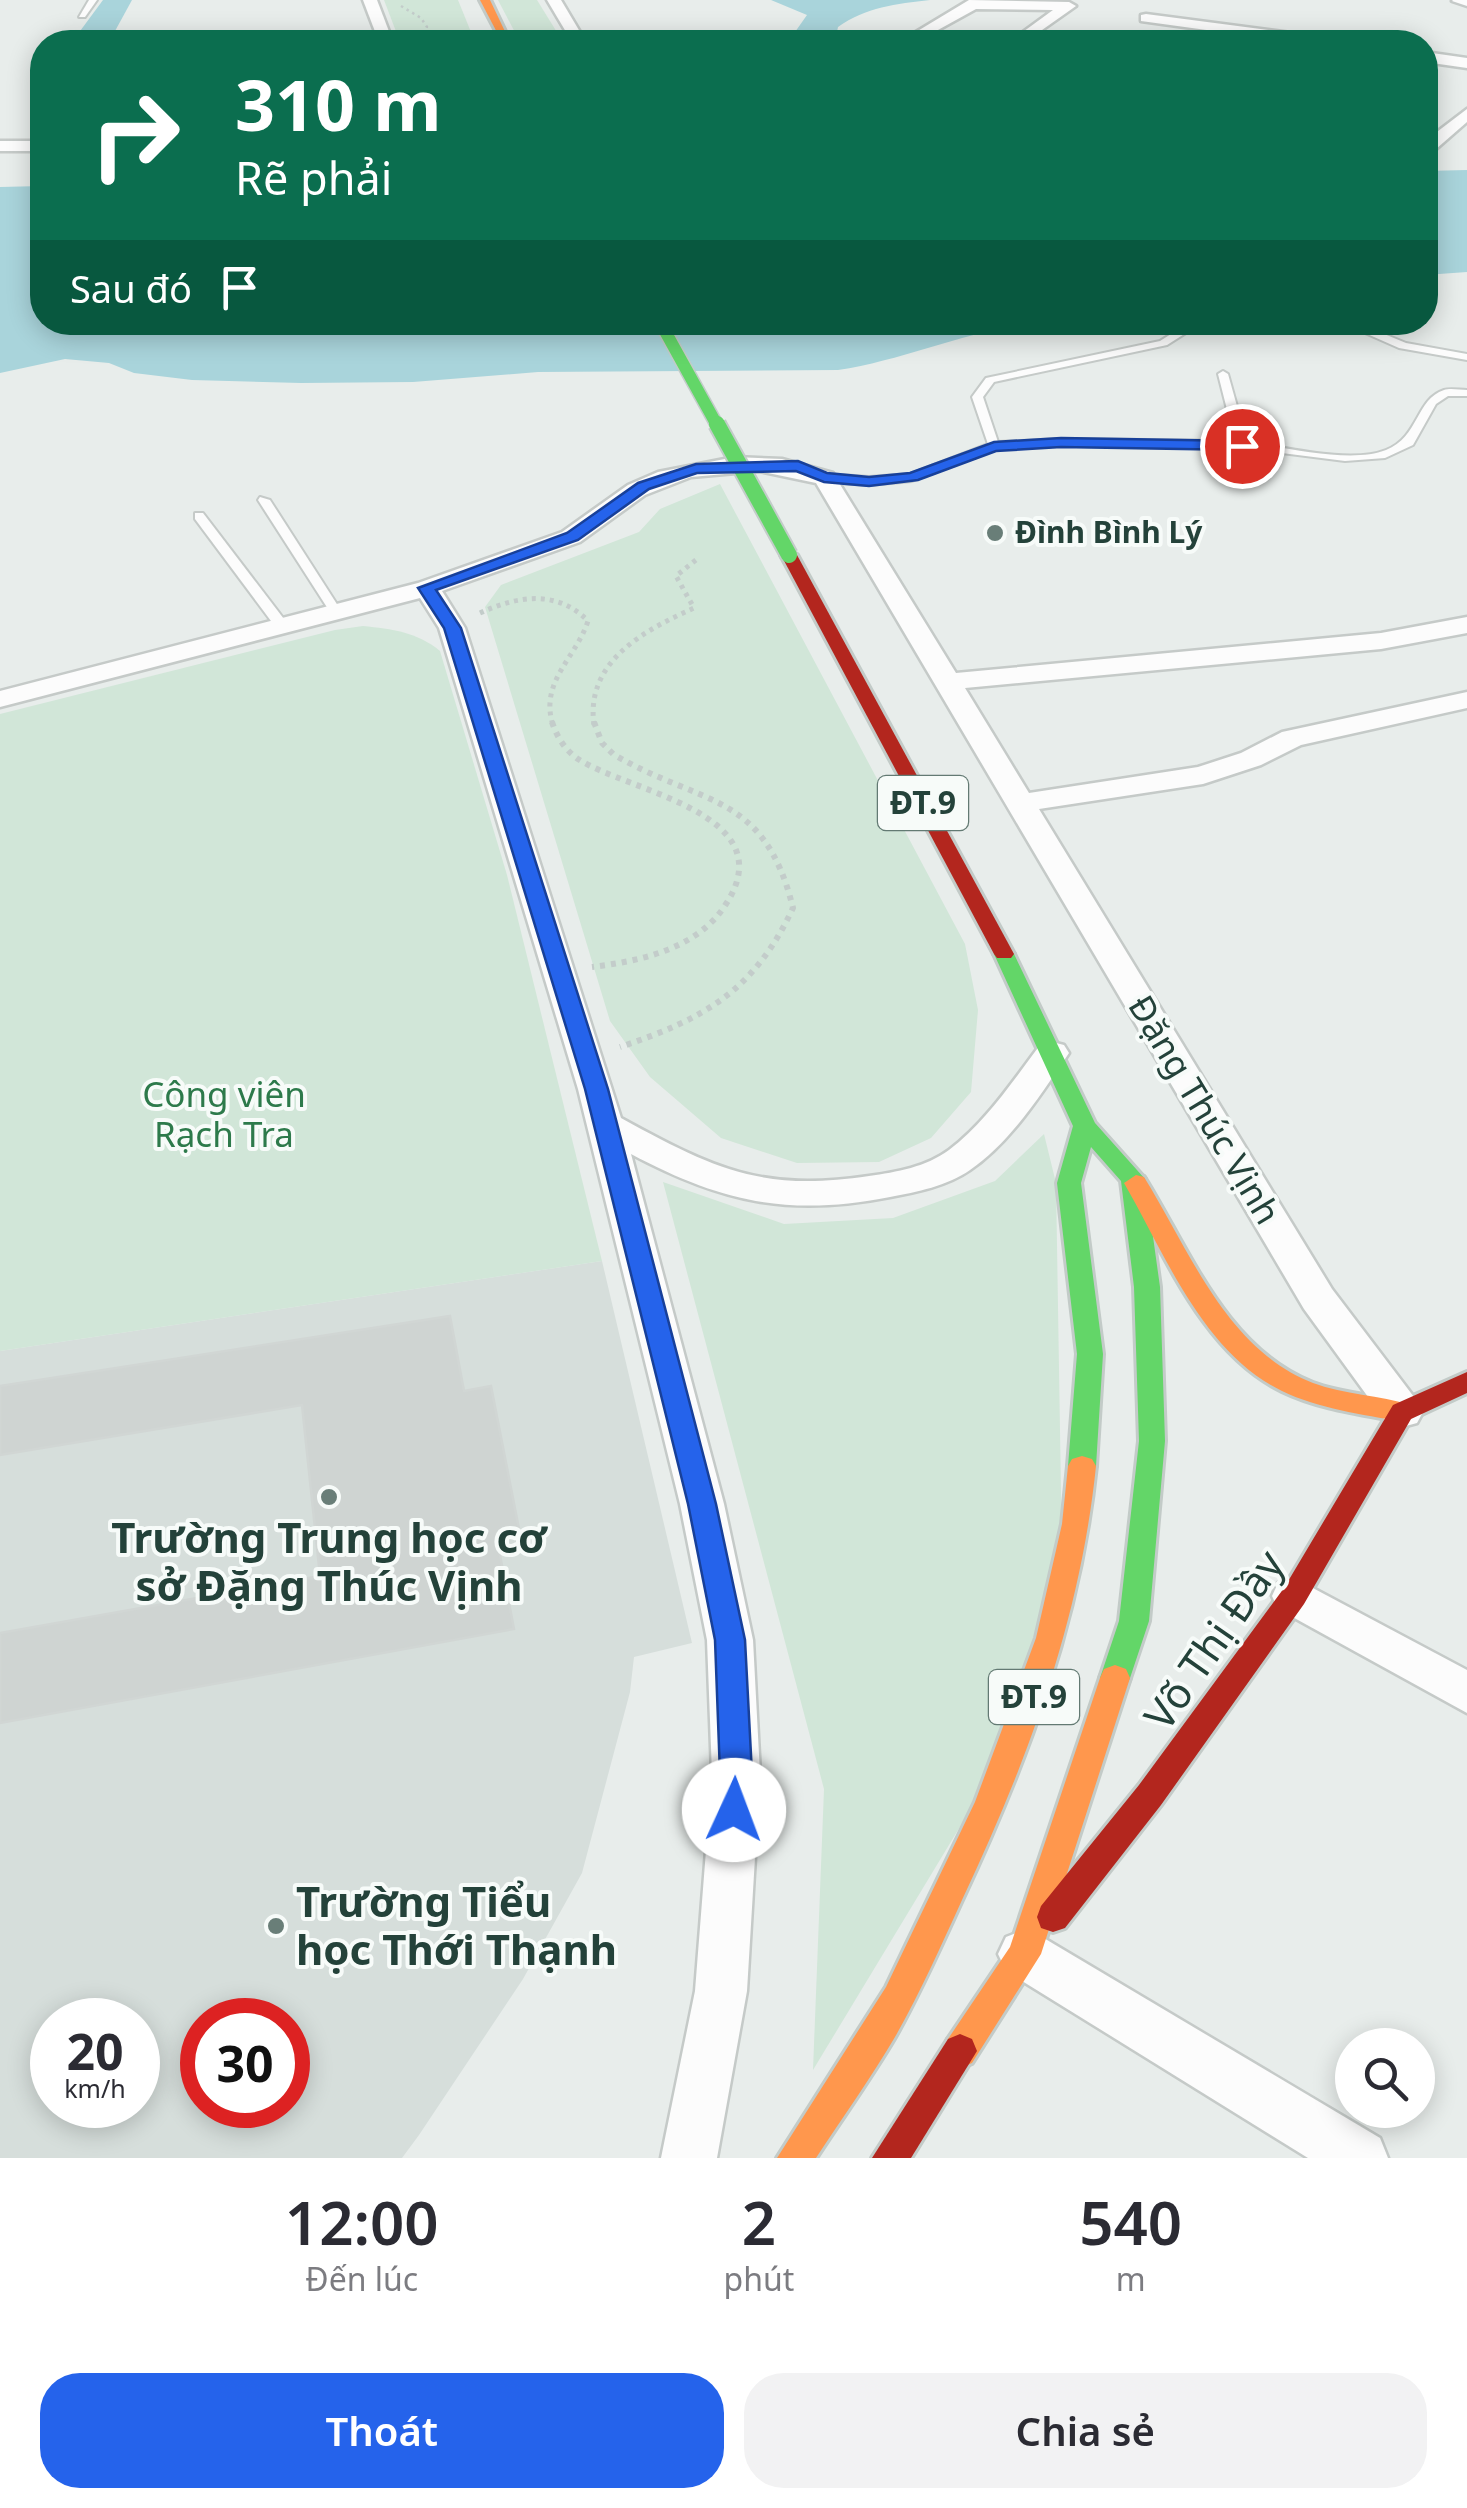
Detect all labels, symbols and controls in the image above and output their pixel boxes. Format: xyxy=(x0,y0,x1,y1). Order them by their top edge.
text: 310 m xyxy=(235,56,442,152)
icon: right xyxy=(70,70,200,200)
text: Rẽ phải xyxy=(235,147,392,208)
icon: arrive xyxy=(212,260,267,315)
text: Sau đó xyxy=(70,262,192,314)
pin xyxy=(1200,404,1285,489)
icon: arrive xyxy=(1215,419,1270,474)
place label: Đình Bình Lý xyxy=(1015,511,1203,552)
marker: Đình Bình Lý xyxy=(984,522,1006,544)
road number: ĐT.9 xyxy=(878,776,968,830)
street label: Đặng Thúc Vịnh xyxy=(1118,986,1292,1232)
park label: Công viên Rạch Tra xyxy=(142,1070,306,1157)
marker: Trường Trung học cơ sở Đặng Thúc Vịnh xyxy=(318,1486,340,1508)
place label: Trường Trung học cơ sở Đặng Thúc Vịnh xyxy=(111,1508,548,1613)
street label: Võ Thị Đầy xyxy=(1130,1537,1296,1740)
road number: ĐT.9 xyxy=(989,1670,1079,1724)
position arrow xyxy=(682,1758,786,1862)
place label: Trường Tiểu học Thới Thạnh xyxy=(296,1872,617,1977)
marker: Trường Tiểu học Thới Thạnh xyxy=(265,1915,287,1937)
speed limit sign: 30 xyxy=(180,1998,310,2128)
text: 20 xyxy=(66,2017,124,2085)
map controls xyxy=(1335,2028,1435,2128)
button: search xyxy=(1335,2028,1435,2128)
text: km/h xyxy=(64,2071,126,2105)
text: 12:00 xyxy=(285,2181,439,2263)
text: 2 xyxy=(742,2181,776,2263)
text: 540 xyxy=(1079,2181,1182,2263)
text: Đến lúc xyxy=(305,2257,418,2300)
text: phút xyxy=(724,2257,794,2300)
text: m xyxy=(1116,2257,1146,2300)
button: Thoát xyxy=(40,2373,724,2488)
button: Chia sẻ xyxy=(744,2373,1427,2488)

